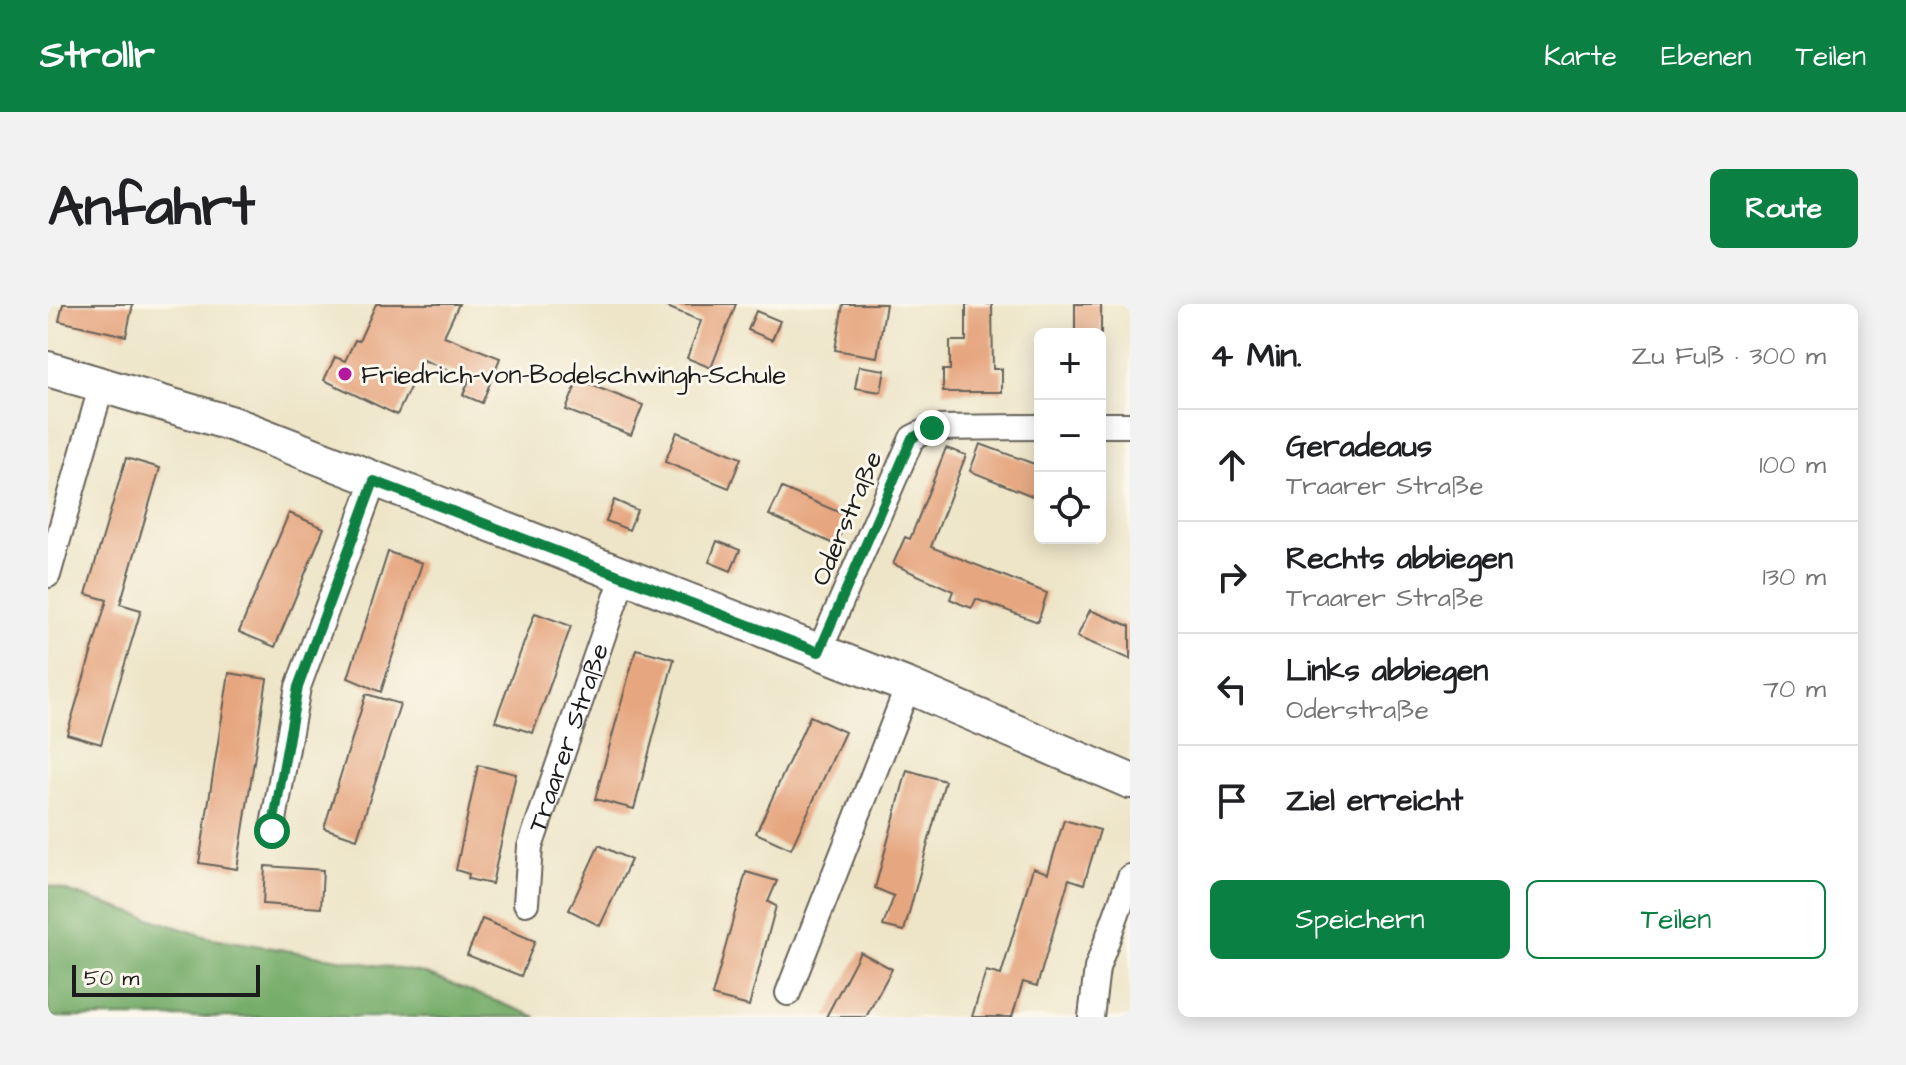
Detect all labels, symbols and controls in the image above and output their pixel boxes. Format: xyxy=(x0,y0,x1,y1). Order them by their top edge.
text: Strollr xyxy=(40,30,155,82)
text: Karte xyxy=(1544,37,1617,76)
text: Ebenen xyxy=(1661,37,1752,76)
text: Teilen xyxy=(1796,37,1866,76)
text: Anfahrt xyxy=(48,169,255,247)
button: Route xyxy=(1710,169,1858,248)
map controls xyxy=(1034,328,1106,544)
button: + xyxy=(1034,328,1106,400)
text: 4 Min. xyxy=(1210,332,1302,380)
text: Zu Fuß · 300 m xyxy=(1631,338,1826,374)
place label: Friedrich-von-Bodelschwingh-Schule xyxy=(361,357,786,395)
marker: Friedrich-von-Bodelschwingh-Schule xyxy=(336,365,354,383)
button: − xyxy=(1034,400,1106,472)
route end xyxy=(914,410,950,446)
text: Geradeaus xyxy=(1286,426,1432,468)
icon: ahead xyxy=(1210,443,1254,487)
street label: Oderstraße xyxy=(802,446,891,591)
text: 100 m xyxy=(1759,447,1826,483)
text: Traarer Straße xyxy=(1286,468,1484,504)
button: locate xyxy=(1034,472,1106,544)
text: Rechts abbiegen xyxy=(1286,538,1513,580)
icon: right xyxy=(1210,555,1254,599)
text: 130 m xyxy=(1762,559,1826,595)
text: Traarer Straße xyxy=(1286,580,1484,616)
street label: Traarer Straße xyxy=(519,639,618,837)
text: Links abbiegen xyxy=(1286,650,1488,692)
icon: left xyxy=(1210,667,1254,711)
text: 70 m xyxy=(1763,671,1826,707)
text: Oderstraße xyxy=(1286,692,1429,728)
icon: arrive xyxy=(1210,779,1254,823)
text: Ziel erreicht xyxy=(1286,780,1463,822)
route start xyxy=(254,813,290,849)
button: Speichern xyxy=(1210,880,1510,959)
button: Teilen xyxy=(1526,880,1826,959)
scale bar xyxy=(72,961,260,997)
text: 50 m xyxy=(84,963,139,994)

